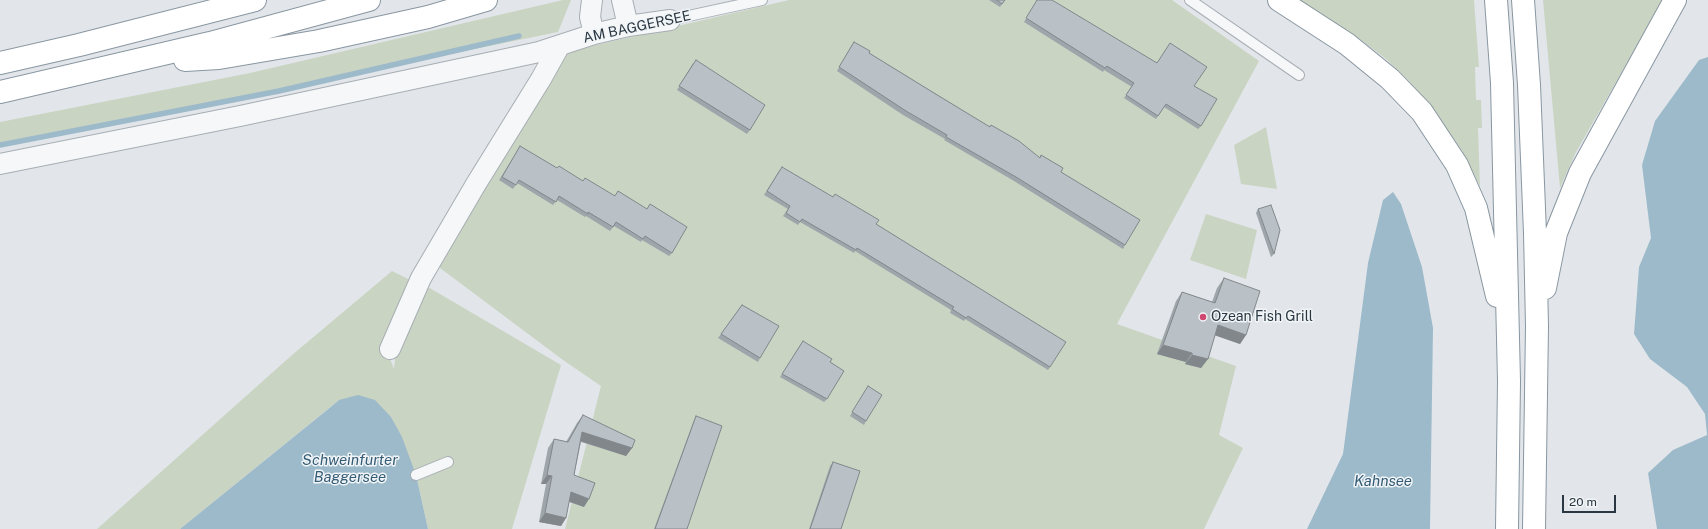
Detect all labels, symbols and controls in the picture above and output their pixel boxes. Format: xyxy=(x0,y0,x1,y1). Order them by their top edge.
street label: AM BAGGERSEE xyxy=(582,7,692,47)
place label: Ozean Fish Grill xyxy=(1211,309,1313,325)
marker: Ozean Fish Grill xyxy=(1198,312,1208,322)
water label: Schweinfurter Baggersee xyxy=(302,451,398,486)
water label: Kahnsee xyxy=(1354,472,1412,490)
scale bar xyxy=(1564,487,1618,513)
text: 20 m xyxy=(1569,495,1597,509)

